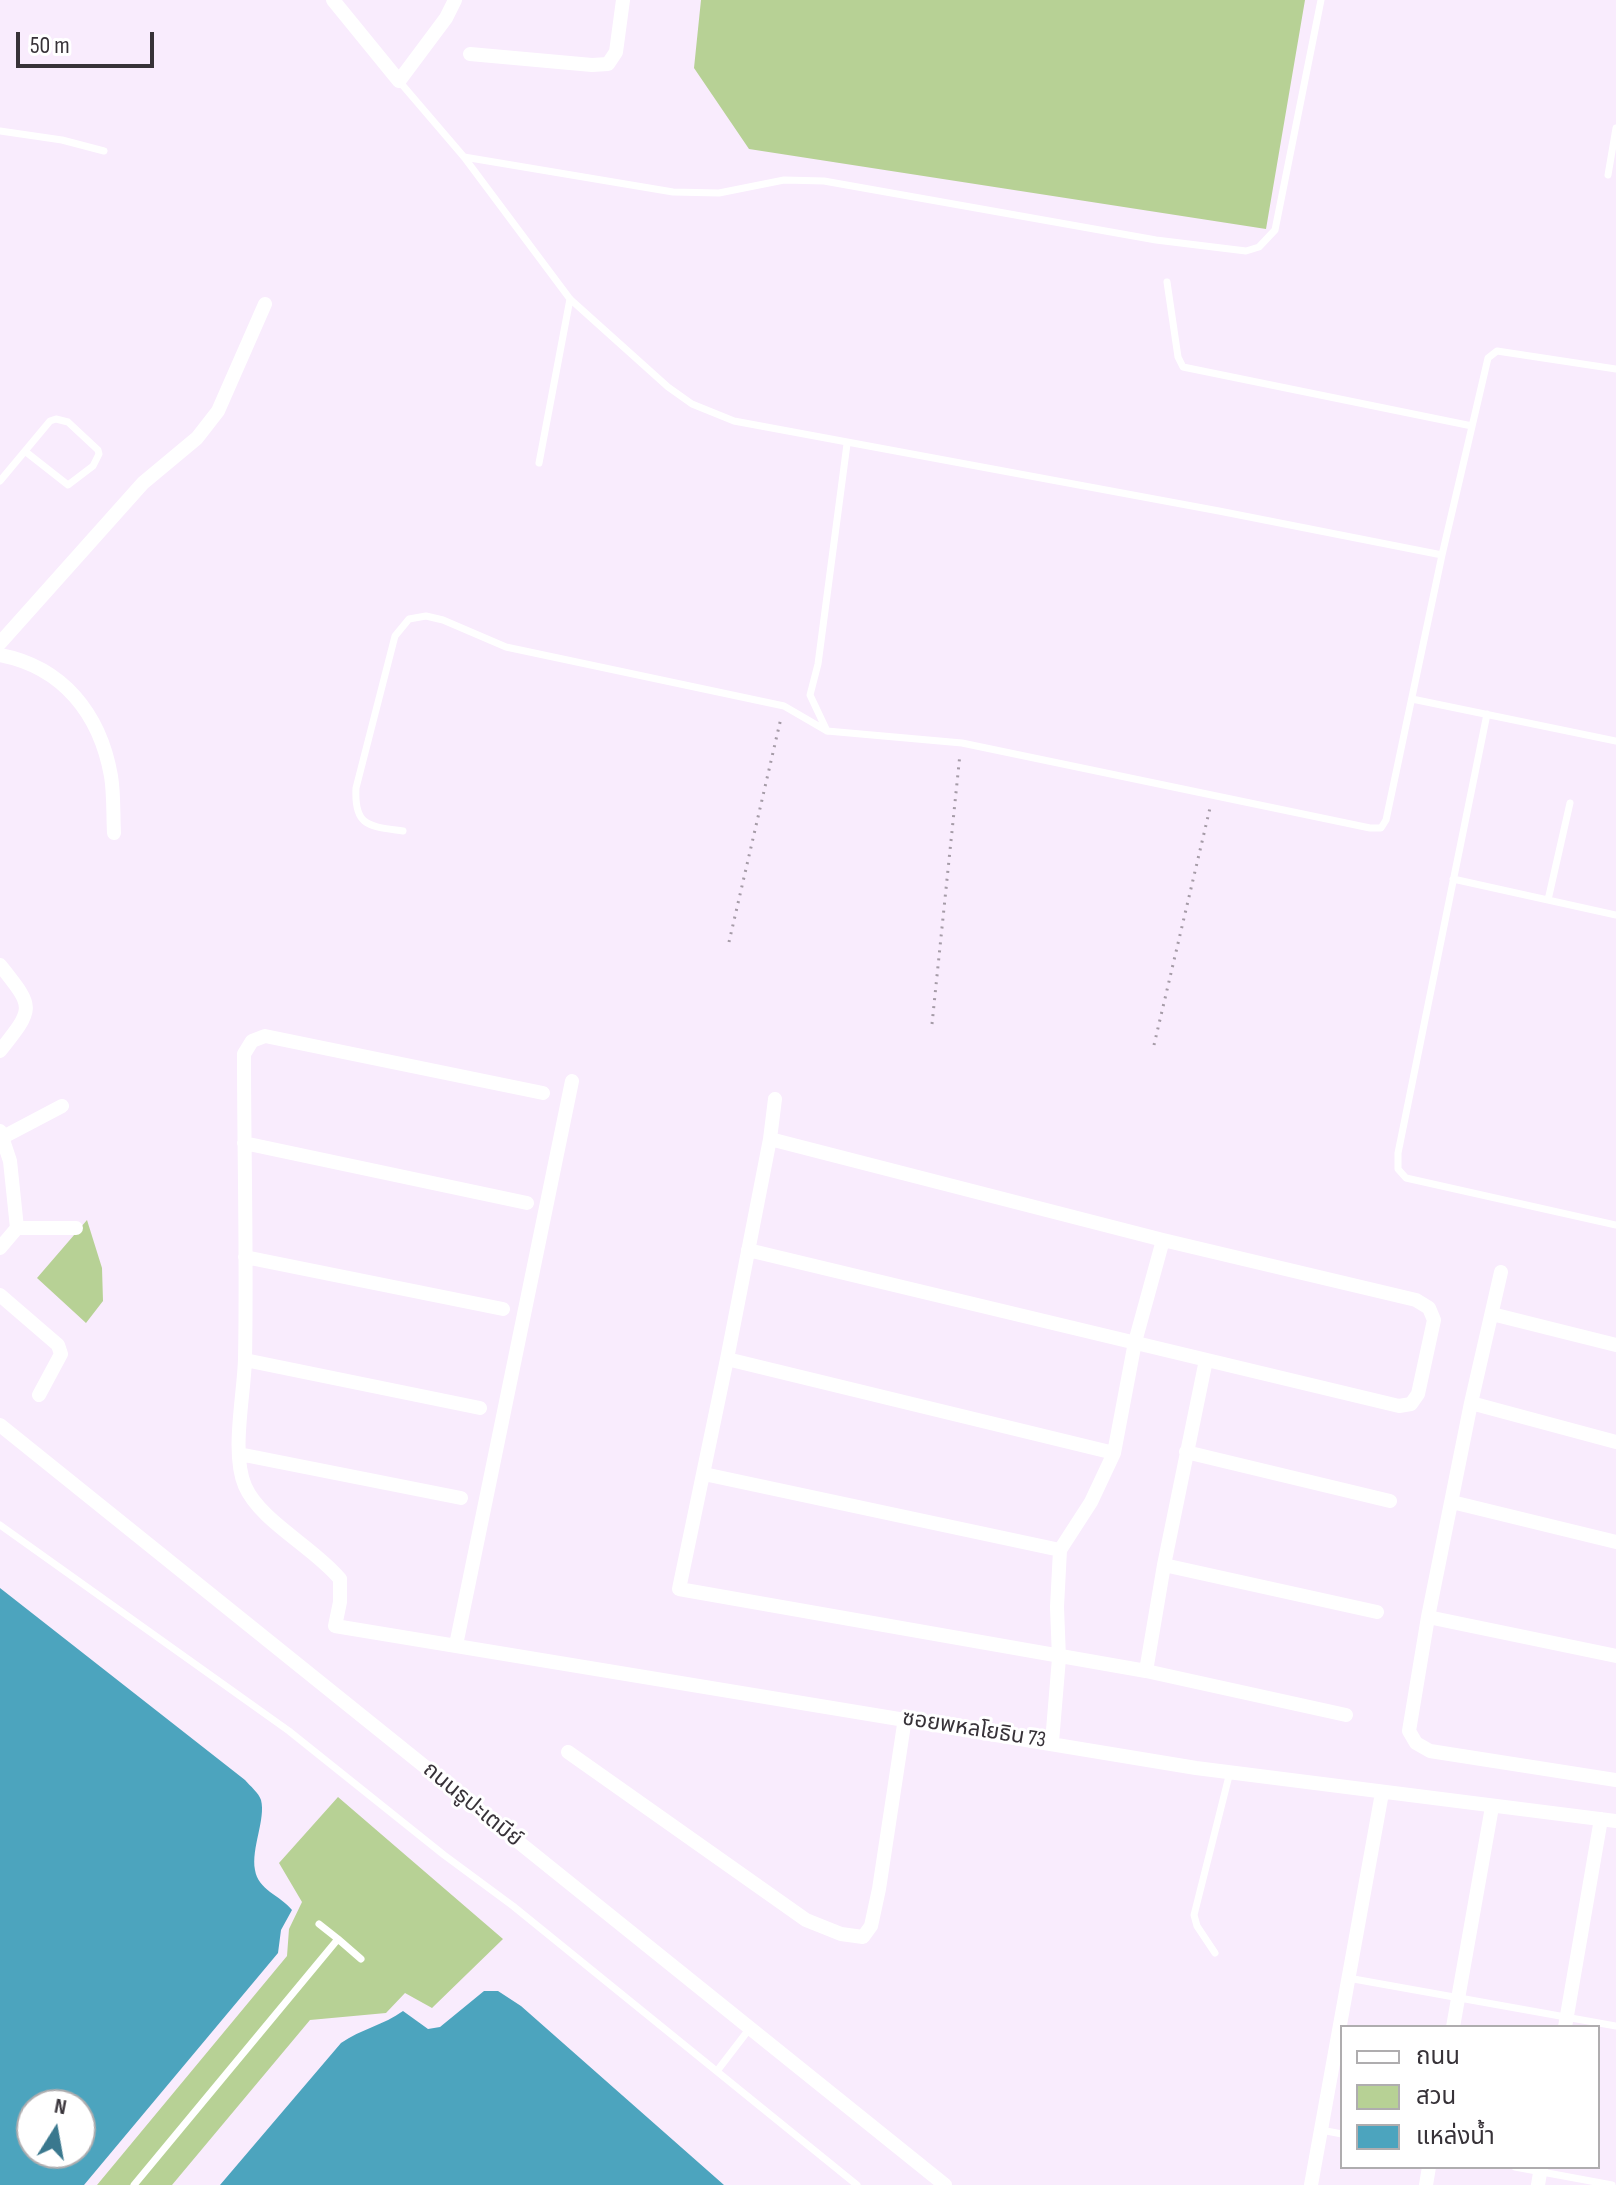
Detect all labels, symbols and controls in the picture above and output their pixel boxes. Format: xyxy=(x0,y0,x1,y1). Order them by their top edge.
scale bar xyxy=(20,16,158,66)
text: 50 m xyxy=(30,31,70,60)
street label: ซอยพหลโยธิน 73 xyxy=(900,1706,1048,1754)
street label: ถนนธูปะเตมีย์ xyxy=(417,1757,527,1853)
legend xyxy=(1340,2025,1600,2169)
text: ถนน xyxy=(1416,2042,1460,2071)
text: สวน xyxy=(1416,2082,1456,2111)
north arrow xyxy=(16,2089,96,2169)
text: N xyxy=(52,2093,69,2121)
text: แหล่งน้ำ xyxy=(1416,2122,1495,2151)

